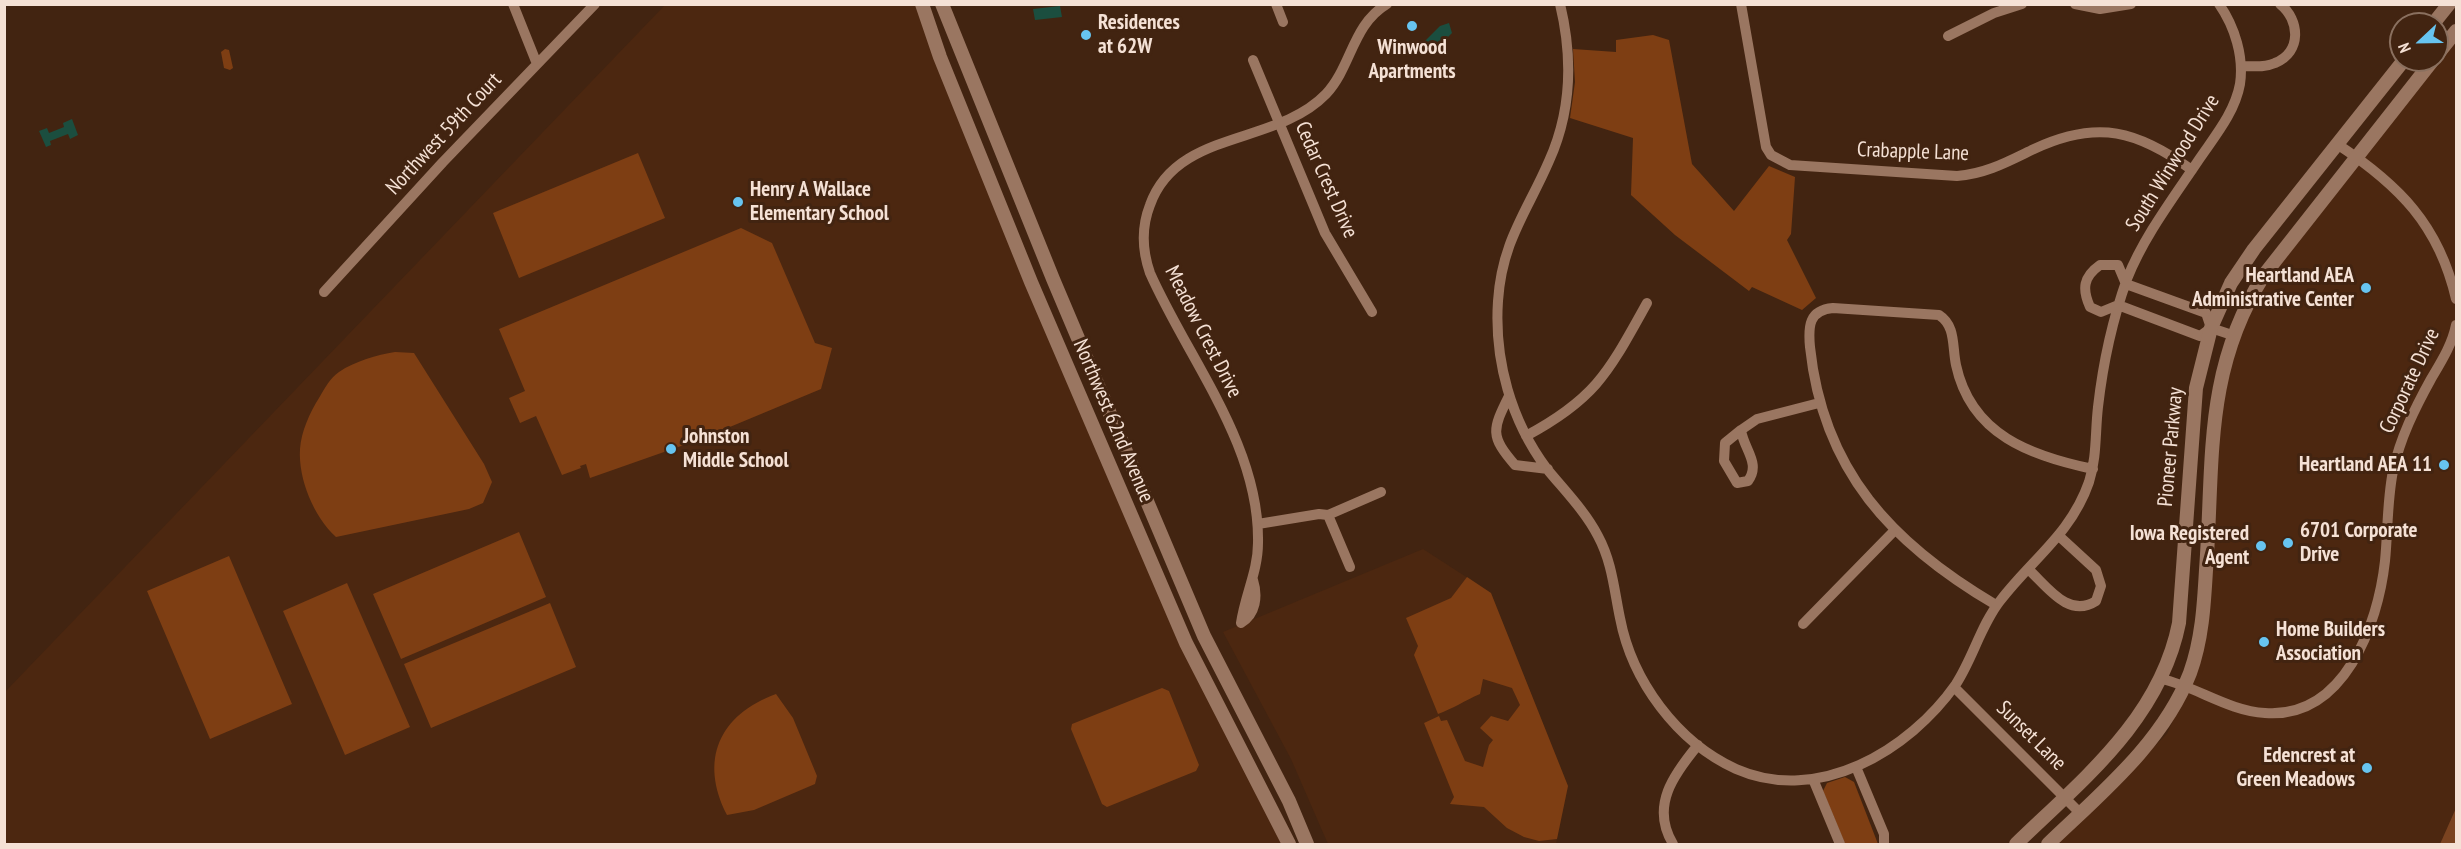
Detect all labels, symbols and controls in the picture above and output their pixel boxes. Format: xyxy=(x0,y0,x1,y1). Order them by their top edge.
place label: Residences at 62W xyxy=(1098,10,1180,60)
north arrow xyxy=(2389,12,2449,72)
marker: Winwood Apartments xyxy=(1405,19,1419,33)
marker: Residences at 62W xyxy=(1079,28,1093,42)
place label: Winwood Apartments xyxy=(1368,35,1456,85)
text: N xyxy=(2393,40,2415,56)
street label: Northwest 59th Court xyxy=(381,68,507,200)
street label: South Winwood Drive xyxy=(2121,90,2225,236)
street label: Cedar Crest Drive xyxy=(1289,118,1363,242)
street label: Crabapple Lane xyxy=(1857,137,1969,167)
place label: Henry A Wallace Elementary School xyxy=(750,177,889,227)
marker: Henry A Wallace Elementary School xyxy=(731,195,745,209)
street label: Meadow Crest Drive xyxy=(1159,262,1247,402)
place label: Heartland AEA Administrative Center xyxy=(2192,263,2354,313)
marker: Heartland AEA Administrative Center xyxy=(2359,281,2373,295)
street label: Corporate Drive xyxy=(2375,324,2445,438)
street label: Northwest 62nd Avenue xyxy=(1067,336,1159,506)
street label: Pioneer Parkway xyxy=(2153,386,2189,508)
place label: Johnston Middle School xyxy=(683,424,789,474)
marker: Johnston Middle School xyxy=(664,442,678,456)
place label: Heartland AEA 11 xyxy=(2299,452,2432,478)
marker: Heartland AEA 11 xyxy=(2437,458,2451,472)
place label: 6701 Corporate Drive xyxy=(2300,518,2418,568)
place label: Iowa Registered Agent xyxy=(2130,521,2249,571)
marker: 6701 Corporate Drive xyxy=(2281,536,2295,550)
marker: Iowa Registered Agent xyxy=(2254,539,2268,553)
place label: Home Builders Association xyxy=(2276,617,2385,667)
marker: Home Builders Association xyxy=(2257,635,2271,649)
street label: Sunset Lane xyxy=(1991,696,2071,776)
place label: Edencrest at Green Meadows xyxy=(2237,743,2355,793)
marker: Edencrest at Green Meadows xyxy=(2360,761,2374,775)

